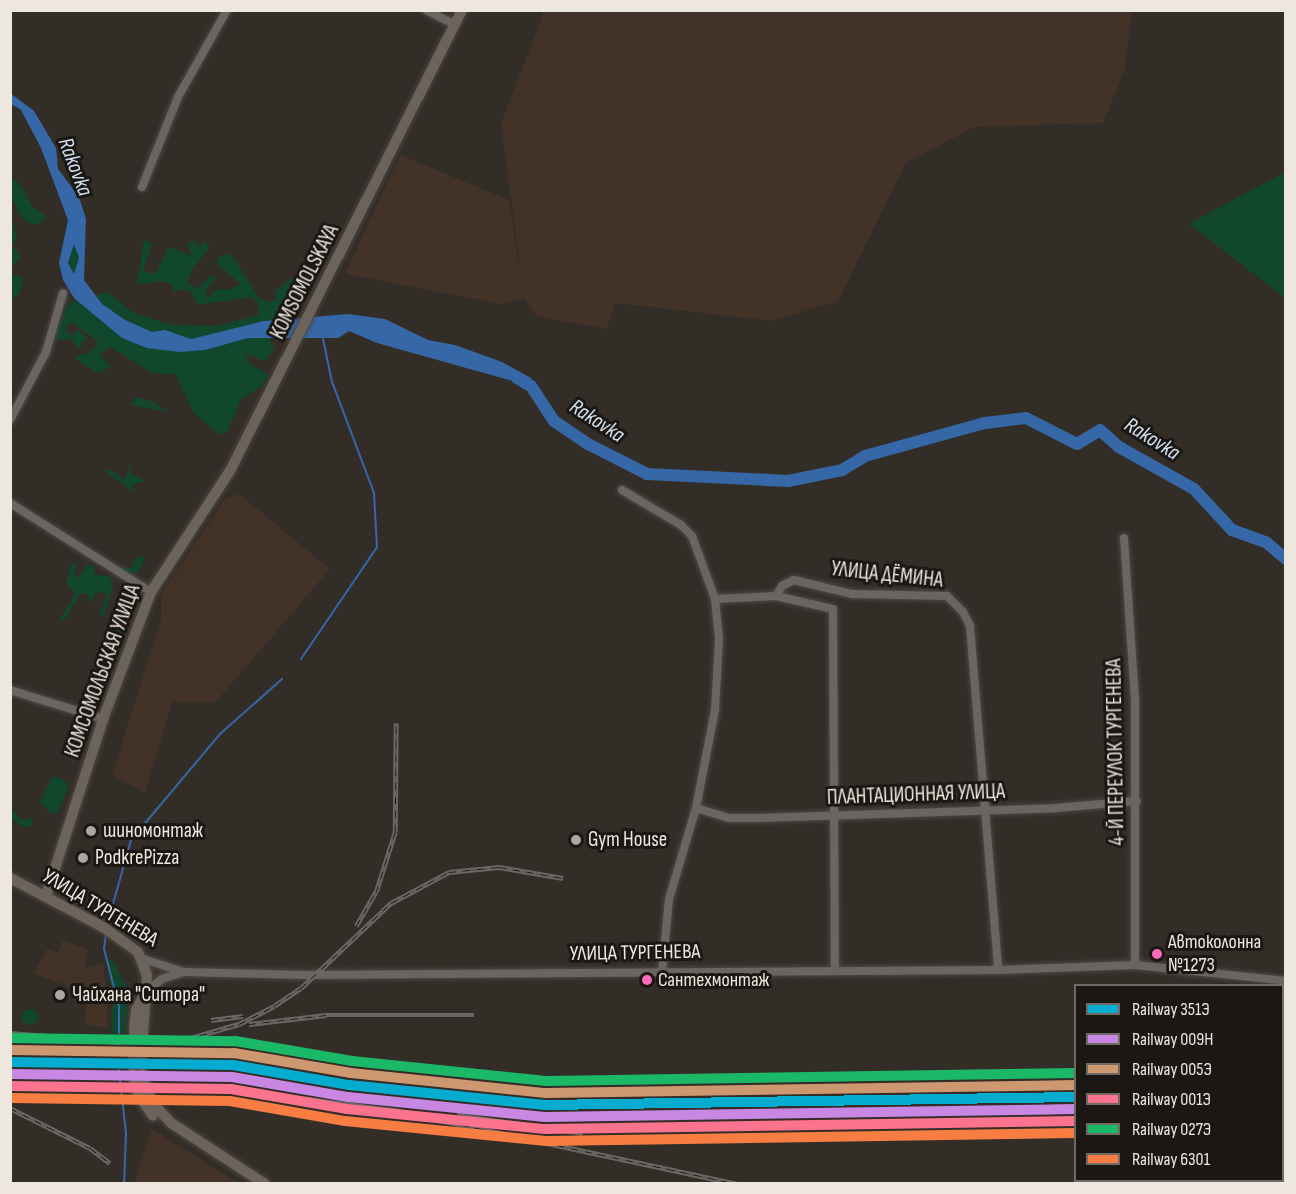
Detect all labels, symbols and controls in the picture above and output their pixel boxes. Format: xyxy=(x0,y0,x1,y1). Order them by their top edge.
water label: Rakovka xyxy=(52,134,98,200)
street label: KOMSOMOLSKAYA xyxy=(265,220,345,344)
water label: Rakovka xyxy=(565,394,629,448)
water label: Rakovka xyxy=(1119,412,1185,466)
street label: УЛИЦА ДЁМИНА xyxy=(830,557,944,593)
street label: КОМСОМОЛЬСКАЯ УЛИЦА xyxy=(60,581,146,761)
street label: 4-Й ПЕРЕУЛОК ТУРГЕНЕВА xyxy=(1102,658,1130,846)
street label: ПЛАНТАЦИОННАЯ УЛИЦА xyxy=(827,779,1005,811)
place label: шиномонтаж xyxy=(103,818,203,844)
marker: шиномонтаж xyxy=(84,824,98,838)
place label: Gym House xyxy=(588,827,667,853)
marker: Gym House xyxy=(569,833,583,847)
place label: PodkrePizza xyxy=(95,845,179,871)
marker: PodkrePizza xyxy=(76,851,90,865)
street label: УЛИЦА ТУРГЕНЕВА xyxy=(37,864,163,952)
place label: Автоколонна №1273 xyxy=(1168,930,1261,977)
street label: УЛИЦА ТУРГЕНЕВА xyxy=(569,939,701,967)
marker: Автоколонна №1273 xyxy=(1151,948,1163,960)
place label: Сантехмонтаж xyxy=(658,968,769,992)
marker: Сантехмонтаж xyxy=(641,974,653,986)
place label: Чайхана "Ситора" xyxy=(72,982,205,1008)
legend xyxy=(1074,984,1284,1182)
marker: Чайхана "Ситора" xyxy=(53,988,67,1002)
text: Railway 351Э xyxy=(1132,999,1210,1020)
text: Railway 009Н xyxy=(1132,1029,1213,1050)
text: Railway 005Э xyxy=(1132,1059,1212,1080)
text: Railway 001Э xyxy=(1132,1089,1211,1110)
text: Railway 027Э xyxy=(1132,1119,1211,1140)
text: Railway 6301 xyxy=(1132,1149,1210,1170)

